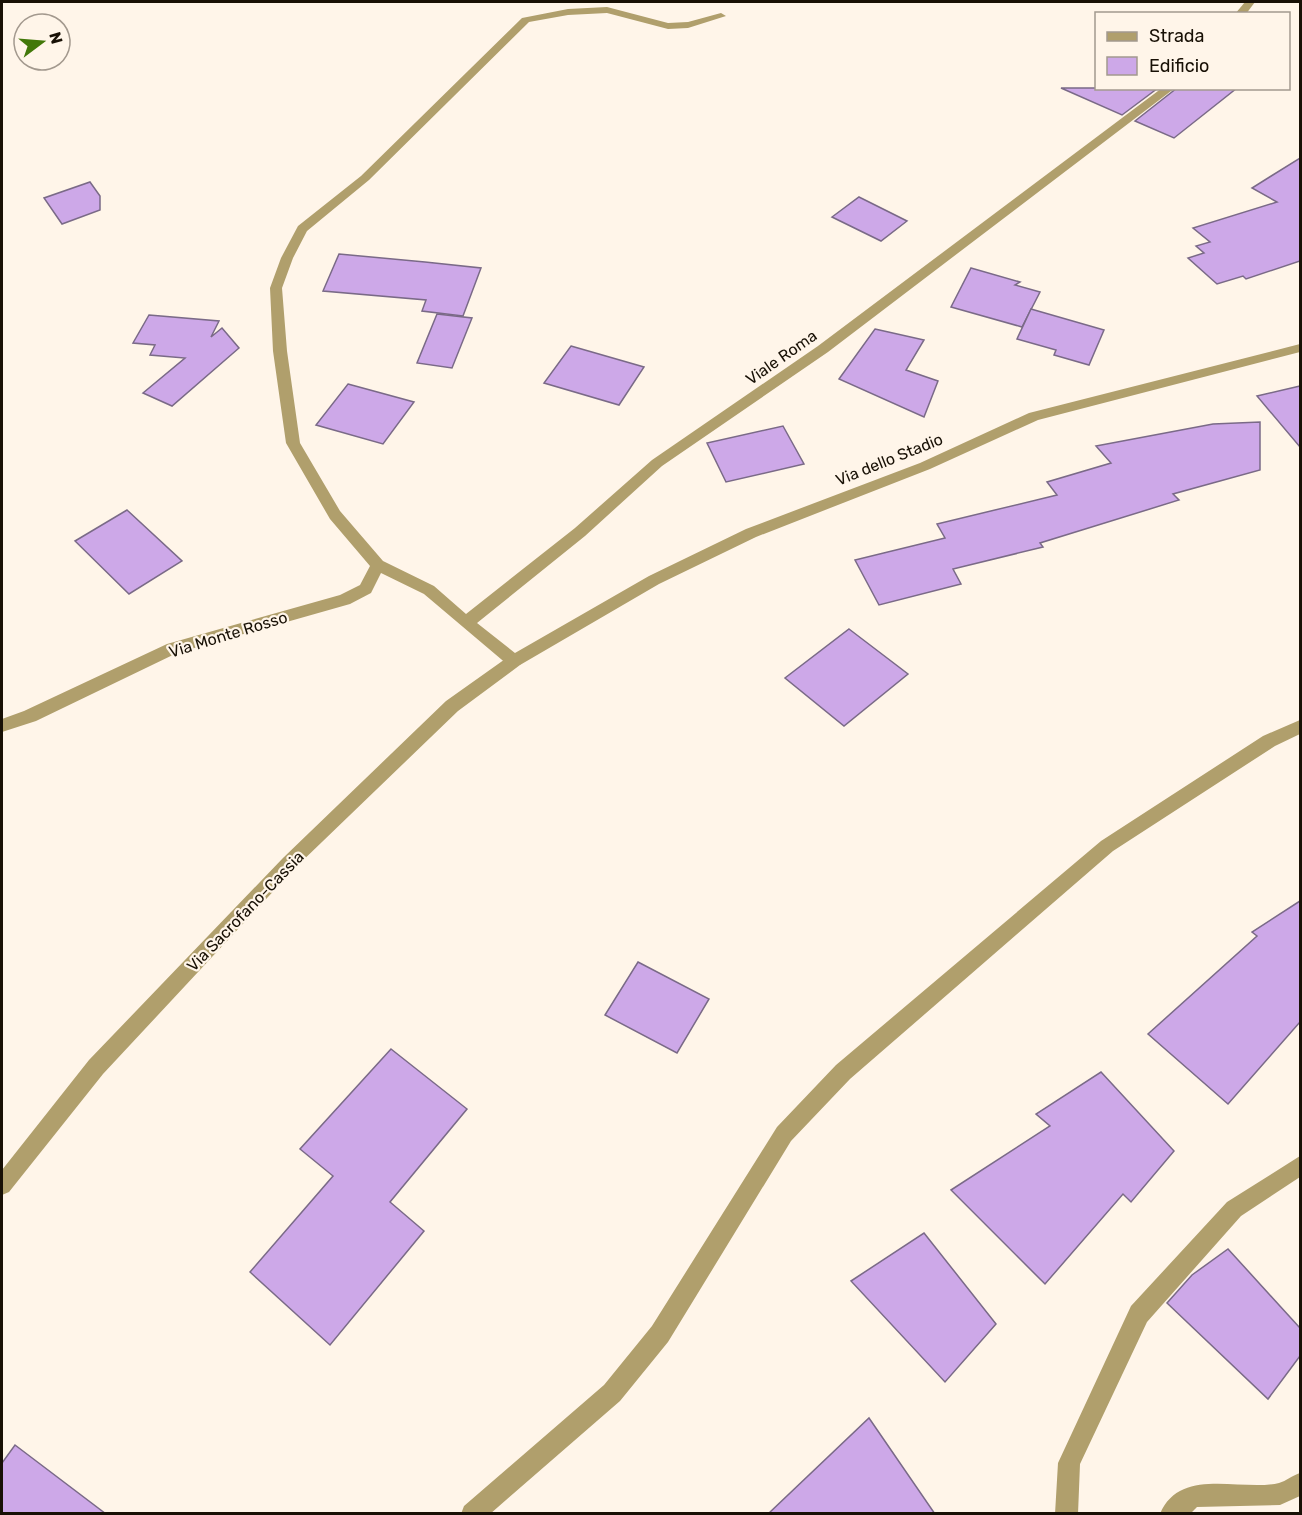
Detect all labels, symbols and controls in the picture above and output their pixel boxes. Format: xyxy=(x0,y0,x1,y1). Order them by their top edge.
north arrow xyxy=(12,12,72,72)
legend xyxy=(1095,12,1290,90)
text: Strada xyxy=(1149,25,1205,47)
text: N xyxy=(45,30,67,46)
text: Edificio xyxy=(1149,55,1209,77)
street label: Viale Roma xyxy=(742,326,821,389)
street label: Via dello Stadio xyxy=(833,429,946,490)
street label: Via Monte Rosso xyxy=(167,607,290,662)
street label: Via Sacrofano-Cassia xyxy=(183,847,308,975)

